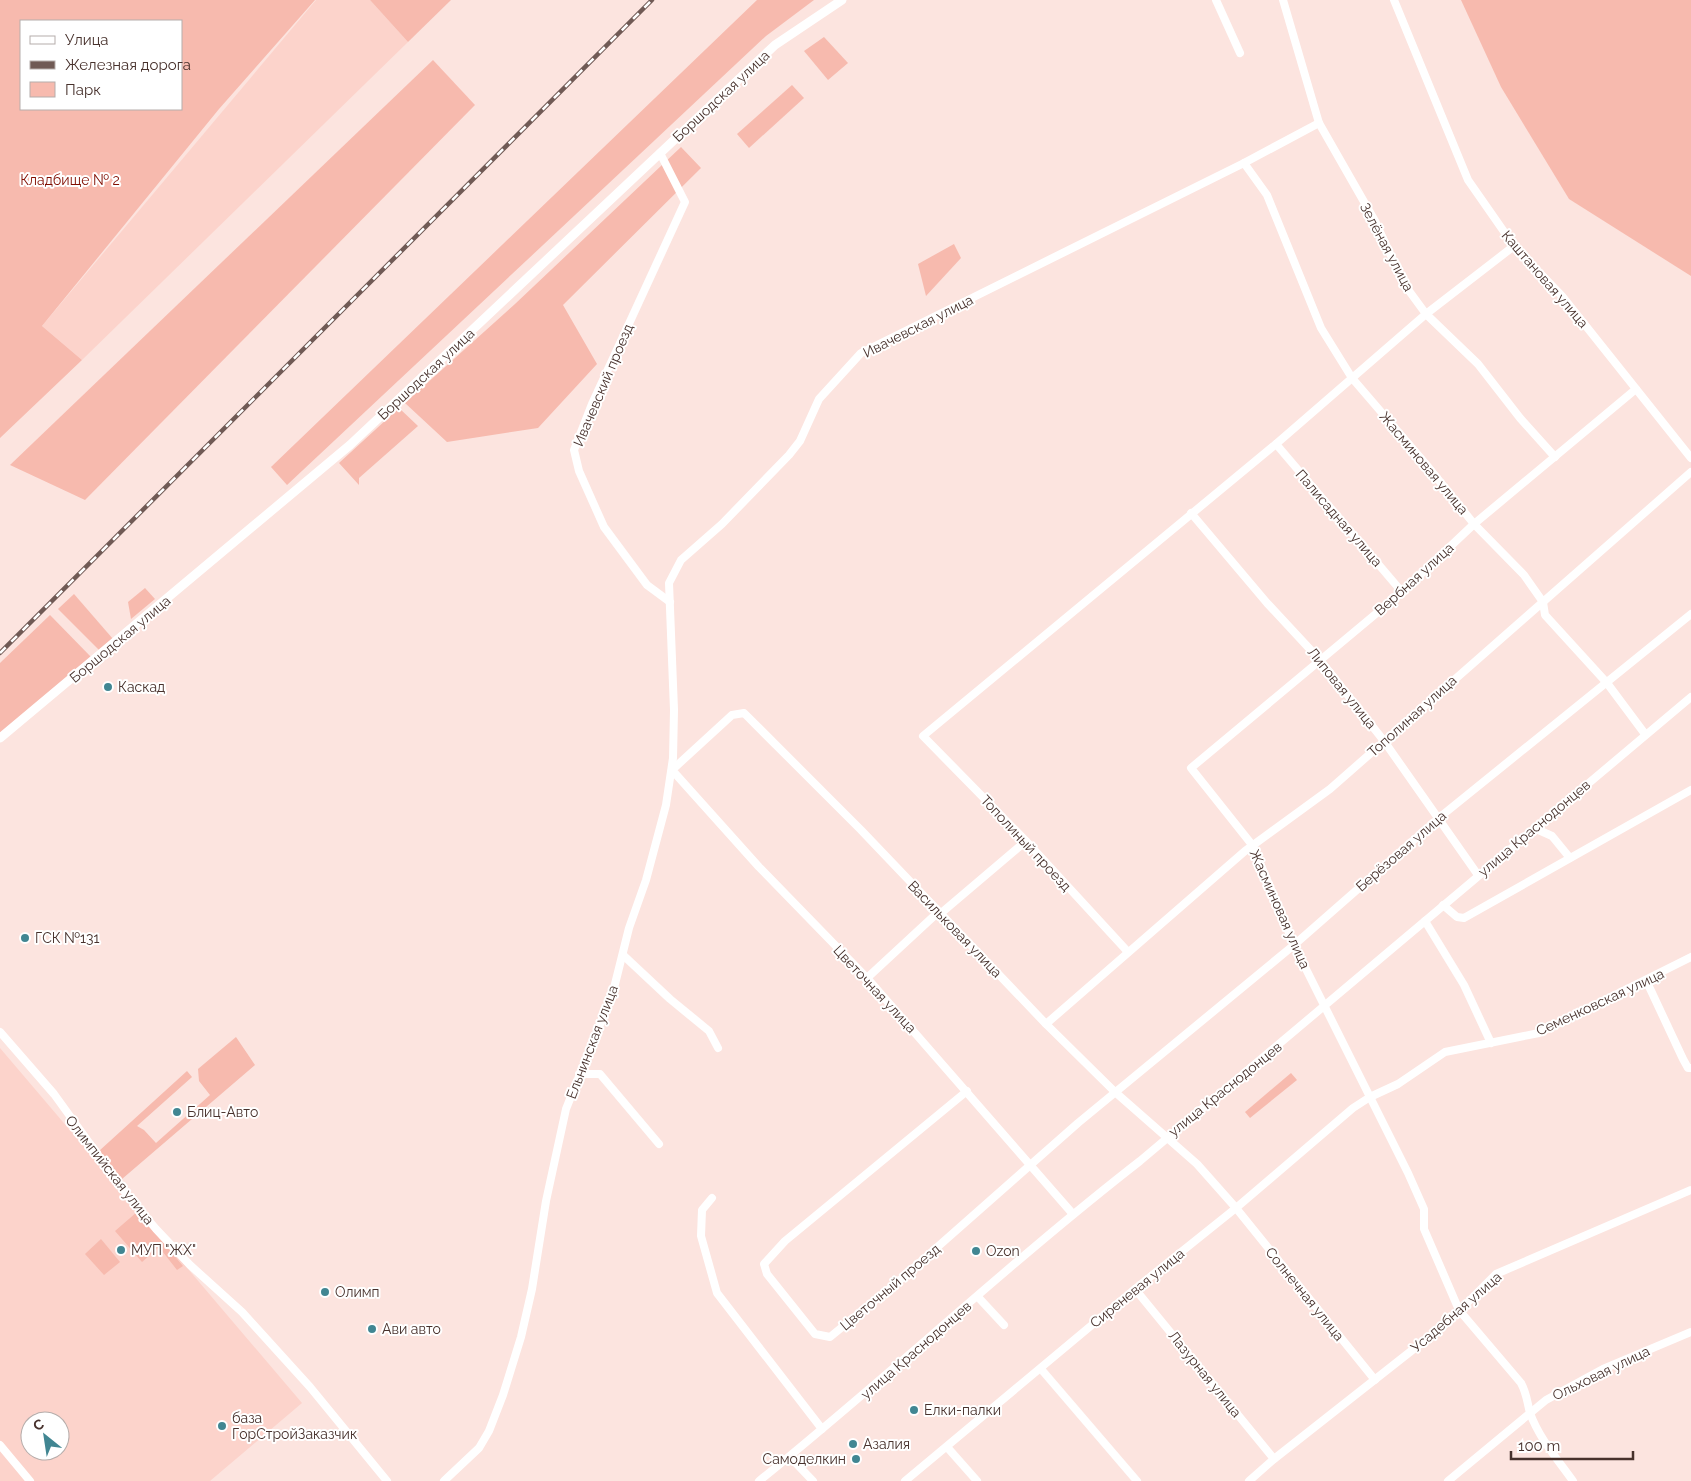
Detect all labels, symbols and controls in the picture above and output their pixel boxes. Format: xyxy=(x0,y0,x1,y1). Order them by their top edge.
legend xyxy=(20,20,182,110)
text: Улица xyxy=(65,31,109,49)
street label: Боршодская улица xyxy=(669,47,773,145)
text: Железная дорога xyxy=(65,56,191,74)
text: Парк xyxy=(65,81,101,99)
park label: Кладбище № 2 xyxy=(20,172,120,188)
street label: Зелёная улица xyxy=(1357,200,1417,294)
street label: Каштановая улица xyxy=(1498,227,1592,331)
street label: Ивачевская улица xyxy=(860,291,976,361)
street label: Ивачевский проезд xyxy=(570,321,636,449)
street label: Боршодская улица xyxy=(374,325,478,423)
street label: Жасминовая улица xyxy=(1376,408,1472,518)
street label: Палисадная улица xyxy=(1293,466,1385,570)
street label: Вербная улица xyxy=(1371,539,1457,619)
street label: Боршодская улица xyxy=(66,592,174,686)
street label: Липовая улица xyxy=(1304,644,1380,732)
street label: Тополиная улица xyxy=(1364,672,1460,760)
place label: Каскад xyxy=(118,679,165,695)
marker: Каскад xyxy=(102,681,114,693)
street label: улица Краснодонцев xyxy=(1475,777,1593,879)
street label: Тополиный проезд xyxy=(977,792,1075,894)
street label: Берёзовая улица xyxy=(1353,808,1449,894)
street label: Жасминовая улица xyxy=(1246,847,1314,971)
street label: Васильковая улица xyxy=(905,877,1005,981)
place label: ГСК №131 xyxy=(35,930,100,946)
marker: ГСК №131 xyxy=(19,932,31,944)
street label: Цветочная улица xyxy=(830,942,920,1036)
street label: Семенковская улица xyxy=(1533,965,1667,1039)
street label: Ельнинская улица xyxy=(563,983,621,1101)
street label: улица Краснодонцев xyxy=(1165,1038,1285,1140)
place label: Блиц-Авто xyxy=(187,1104,258,1120)
marker: Блиц-Авто xyxy=(171,1106,183,1118)
street label: Олимпийская улица xyxy=(63,1112,157,1228)
street label: Цветочный проезд xyxy=(837,1241,943,1333)
place label: МУП "ЖХ" xyxy=(131,1242,196,1258)
place label: Ozon xyxy=(986,1243,1020,1259)
marker: МУП "ЖХ" xyxy=(115,1244,127,1256)
street label: Солнечная улица xyxy=(1262,1244,1348,1344)
marker: Ozon xyxy=(970,1245,982,1257)
street label: Сиреневая улица xyxy=(1087,1245,1187,1331)
street label: Усадебная улица xyxy=(1407,1268,1505,1356)
place label: Олимп xyxy=(335,1284,380,1300)
marker: Олимп xyxy=(319,1286,331,1298)
street label: улица Краснодонцев xyxy=(858,1298,974,1402)
place label: Ави авто xyxy=(382,1321,441,1337)
marker: Ави авто xyxy=(366,1323,378,1335)
street label: Лазурная улица xyxy=(1165,1328,1245,1420)
street label: Ольховая улица xyxy=(1550,1343,1652,1403)
place label: Елки-палки xyxy=(924,1402,1001,1418)
marker: Елки-палки xyxy=(908,1404,920,1416)
place label: база ГорСтройЗаказчик xyxy=(232,1410,357,1442)
north arrow xyxy=(20,1411,70,1461)
text: С xyxy=(30,1415,47,1434)
marker: база ГорСтройЗаказчик xyxy=(216,1420,228,1432)
scale bar xyxy=(1511,1428,1634,1460)
place label: Азалия xyxy=(863,1436,910,1452)
text: 100 m xyxy=(1518,1437,1560,1455)
marker: Азалия xyxy=(847,1438,859,1450)
place label: Самоделкин xyxy=(763,1451,846,1467)
marker: Самоделкин xyxy=(850,1453,862,1465)

